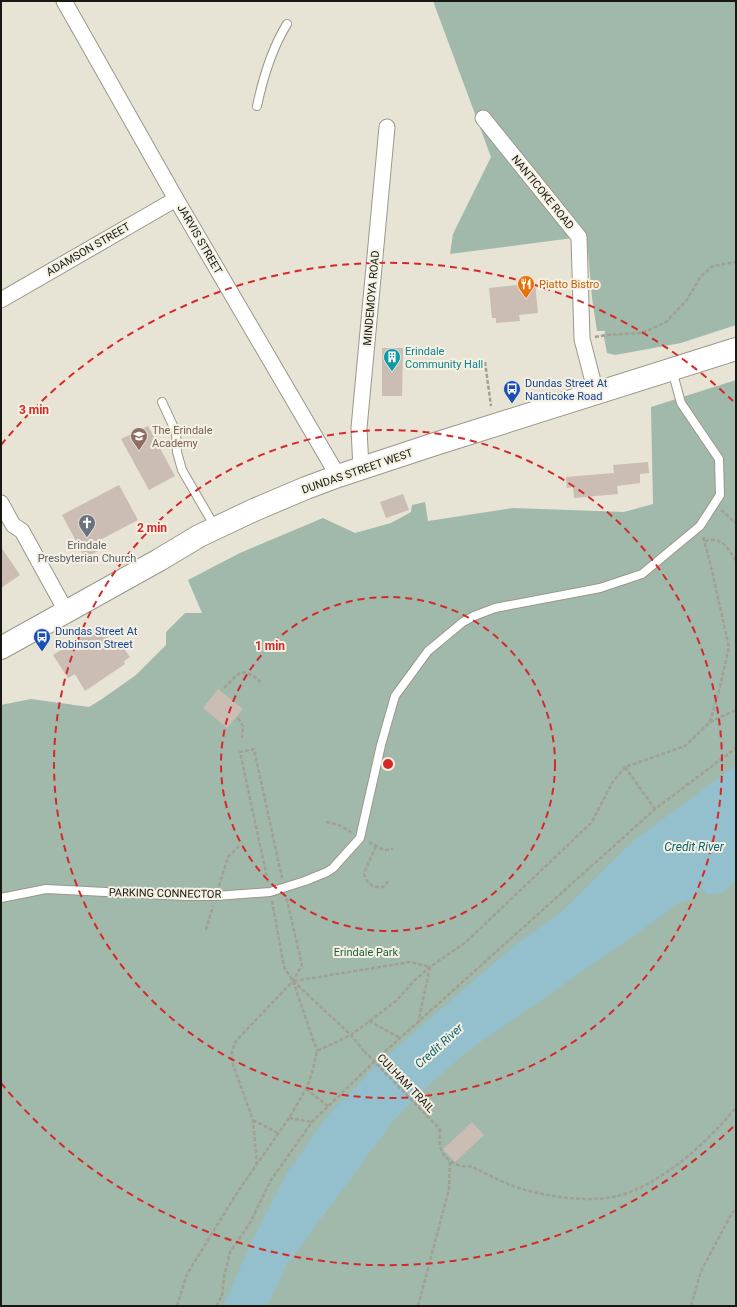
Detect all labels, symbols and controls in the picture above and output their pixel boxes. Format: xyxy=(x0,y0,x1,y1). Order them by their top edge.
street label: NANTICOKE ROAD xyxy=(509,153,576,232)
street label: JARVIS STREET xyxy=(174,202,225,277)
street label: ADAMSON STREET xyxy=(44,220,133,279)
street label: MINDEMOYA ROAD xyxy=(361,250,382,346)
restaurant icon: Piatto Bistro xyxy=(516,274,536,299)
place label: Piatto Bistro xyxy=(539,278,599,291)
place label: Erindale Community Hall xyxy=(405,345,483,371)
building icon: Erindale Community Hall xyxy=(382,347,402,372)
place label: Dundas Street At Nanticoke Road xyxy=(525,377,608,403)
bus stop icon: Dundas Street At Nanticoke Road xyxy=(502,379,522,404)
text: 3 min xyxy=(19,403,49,417)
place label: The Erindale Academy xyxy=(152,424,213,450)
school or university icon: The Erindale Academy xyxy=(129,426,149,451)
street label: DUNDAS STREET WEST xyxy=(300,446,415,497)
church icon: Erindale Presbyterian Church xyxy=(77,513,97,538)
text: 2 min xyxy=(137,521,167,535)
place label: Erindale Presbyterian Church xyxy=(38,539,136,565)
place label: Dundas Street At Robinson Street xyxy=(55,625,138,651)
bus stop icon: Dundas Street At Robinson Street xyxy=(32,627,52,652)
text: 1 min xyxy=(255,639,285,653)
centre of rings xyxy=(381,757,395,771)
water label: Credit River xyxy=(664,840,725,854)
street label: PARKING CONNECTOR xyxy=(109,886,222,901)
park label: Erindale Park xyxy=(334,946,399,959)
water label: Credit River xyxy=(412,1020,467,1071)
street label: CULHAM TRAIL xyxy=(374,1051,437,1116)

